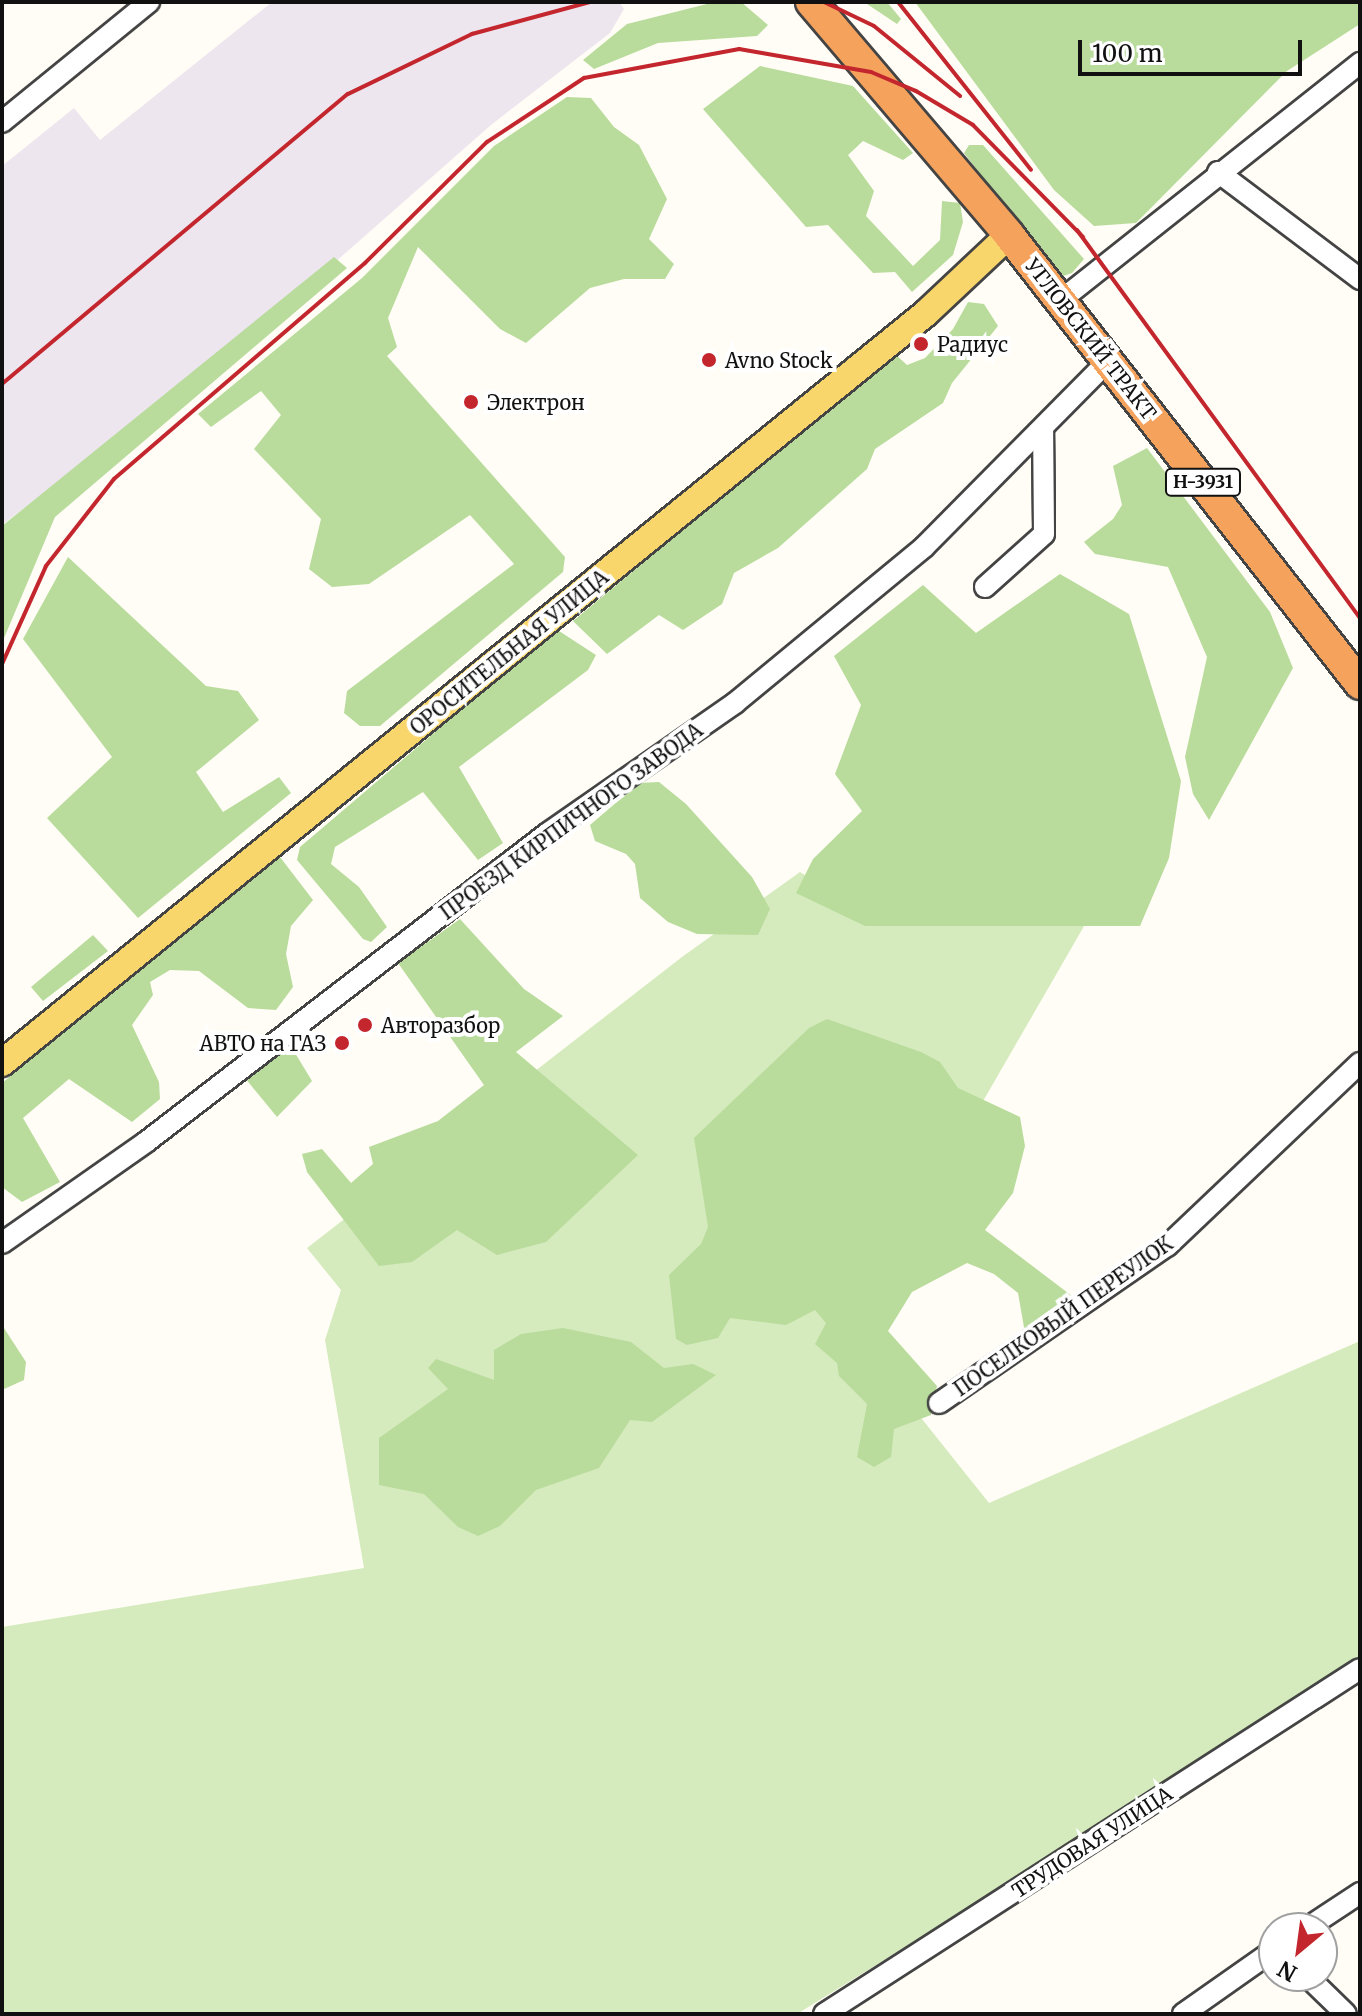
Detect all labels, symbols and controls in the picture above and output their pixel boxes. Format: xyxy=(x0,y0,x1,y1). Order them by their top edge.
scale bar xyxy=(1082,24,1306,74)
text: 100 m xyxy=(1092,38,1162,69)
street label: УГЛОВСКИЙ ТРАКТ xyxy=(1021,254,1161,424)
place label: Радиус xyxy=(937,332,1008,356)
marker: Радиус xyxy=(912,335,930,353)
place label: Avno Stoсk xyxy=(725,348,833,372)
marker: Avno Stoсk xyxy=(700,351,718,369)
place label: Электрон xyxy=(487,390,585,414)
marker: Электрон xyxy=(462,393,480,411)
road number: Н-3931 xyxy=(1163,468,1243,496)
street label: ОРОСИТЕЛЬНАЯ УЛИЦА xyxy=(405,565,613,739)
street label: ПРОЕЗД КИРПИЧНОГО ЗАВОДА xyxy=(435,718,707,924)
place label: Авторазбор xyxy=(381,1013,500,1037)
marker: Авторазбор xyxy=(356,1016,374,1034)
place label: АВТО на ГАЗ xyxy=(200,1031,326,1055)
marker: АВТО на ГАЗ xyxy=(333,1034,351,1052)
street label: ПОСЕЛКОВЫЙ ПЕРЕУЛОК xyxy=(949,1231,1177,1401)
street label: ТРУДОВАЯ УЛИЦА xyxy=(1007,1781,1177,1903)
north arrow xyxy=(1258,1912,1338,1992)
text: N xyxy=(1273,1955,1302,1988)

